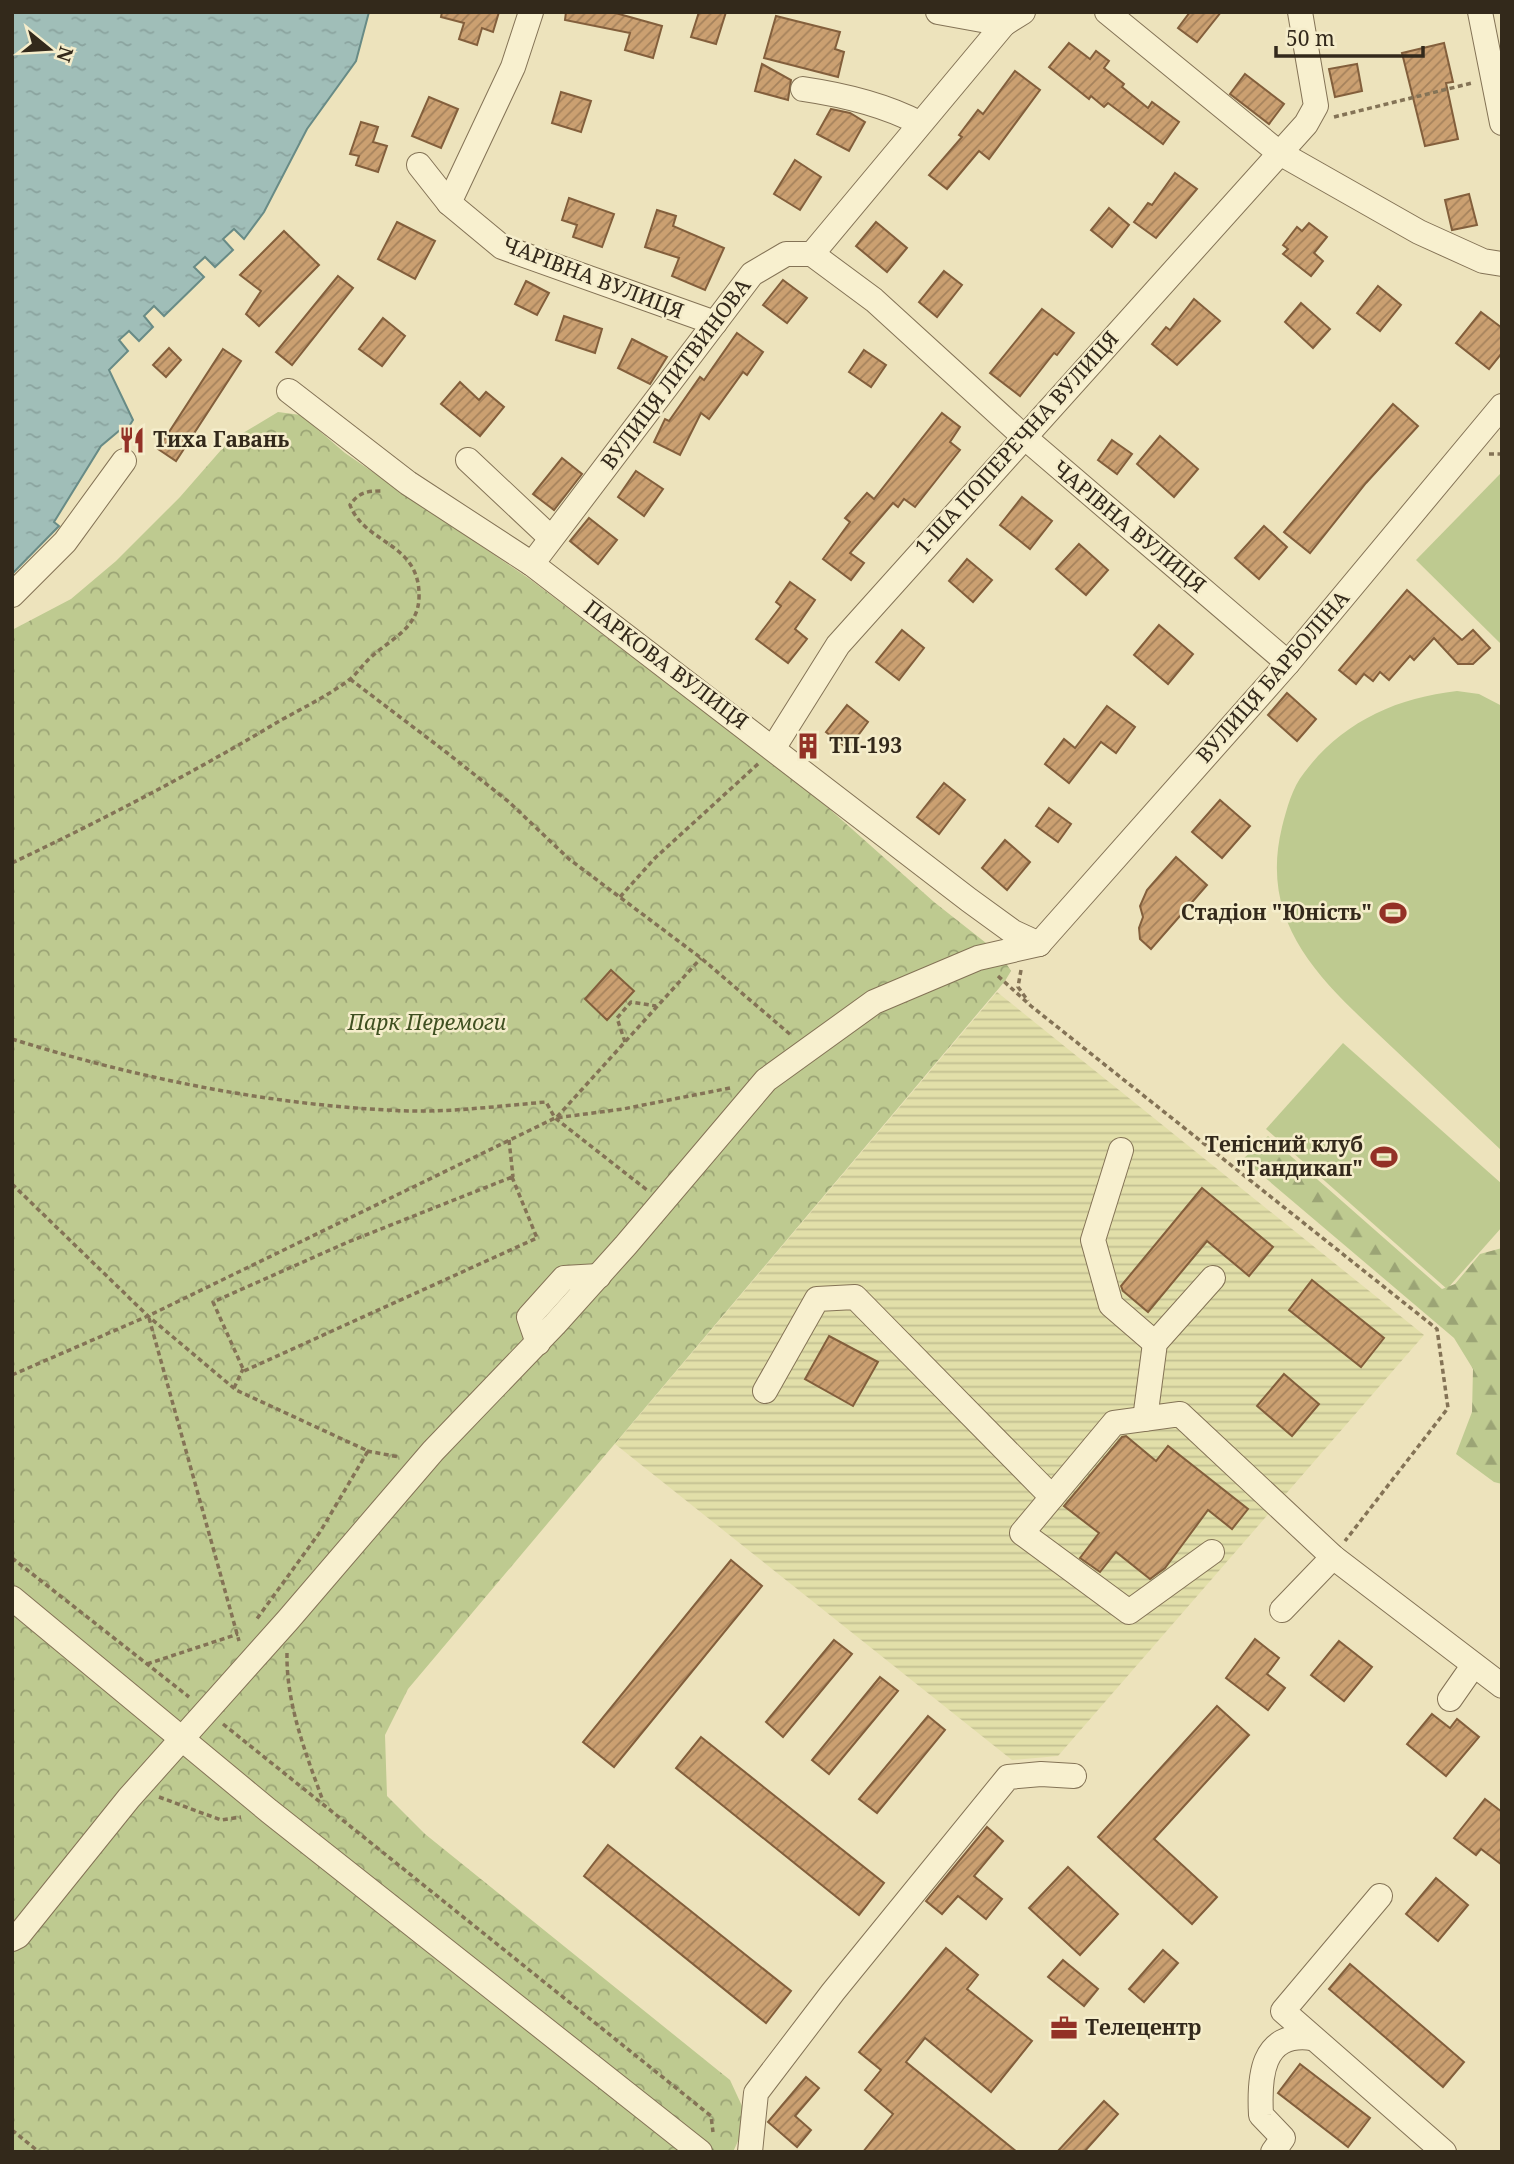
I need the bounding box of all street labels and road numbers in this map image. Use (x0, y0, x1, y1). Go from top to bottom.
street label: ЧАРІВНА ВУЛИЦЯ (499, 230, 688, 325)
street label: ВУЛИЦЯ ЛИТВИНОВА (594, 272, 756, 475)
street label: 1-ША ПОПЕРЕЧНА ВУЛИЦЯ (908, 325, 1124, 560)
street label: ЧАРІВНА ВУЛИЦЯ (1047, 454, 1212, 599)
street label: ВУЛИЦЯ БАРБОЛІНА (1190, 584, 1355, 768)
street label: ПАРКОВА ВУЛИЦЯ (579, 593, 754, 735)

